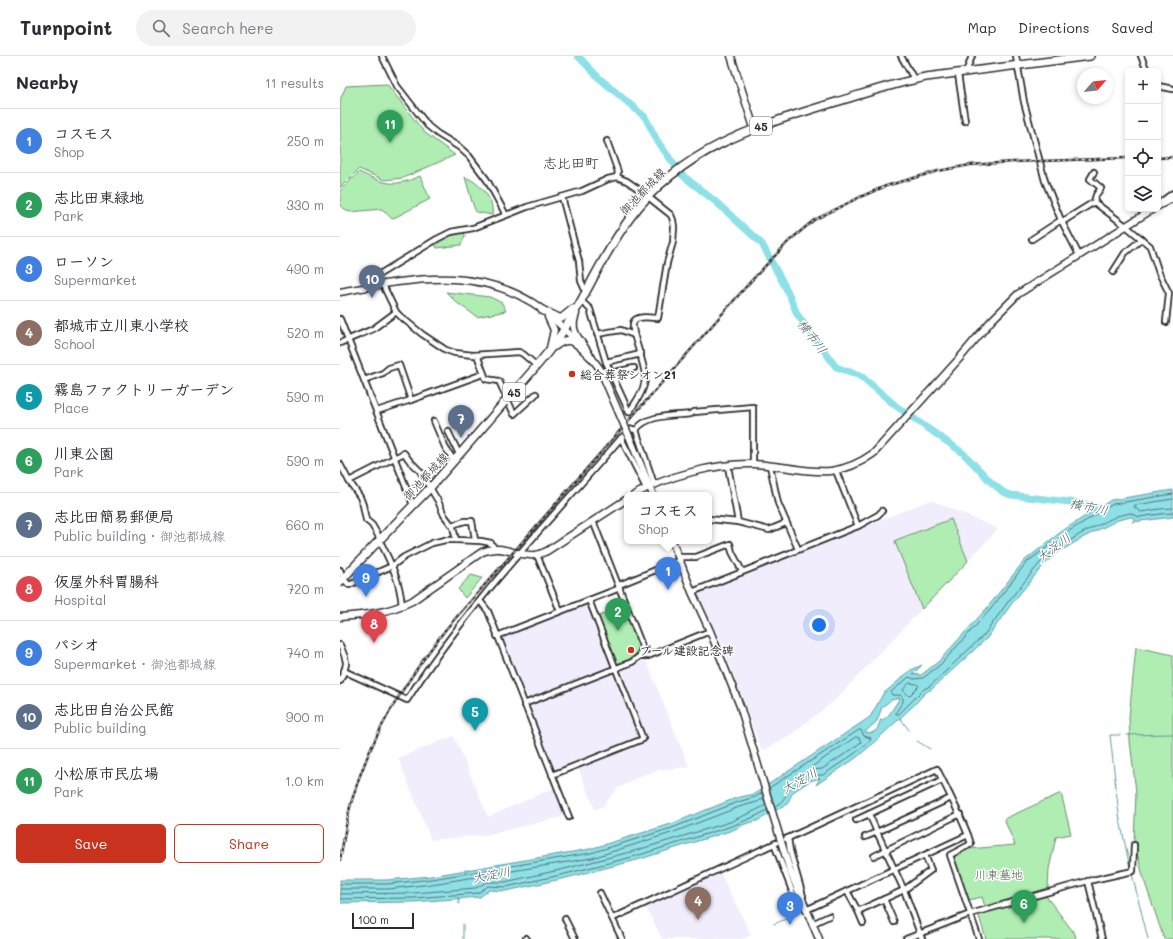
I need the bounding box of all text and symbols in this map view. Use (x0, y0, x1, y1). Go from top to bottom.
search box (136, 10, 416, 46)
text: Turnpoint (20, 15, 112, 40)
icon: search (150, 17, 172, 39)
text: Search here (182, 18, 273, 38)
text: Map (968, 18, 996, 37)
text: Directions (1018, 18, 1089, 37)
text: Saved (1111, 18, 1153, 37)
north arrow (1077, 68, 1113, 104)
map controls (1125, 68, 1161, 212)
button: + (1125, 68, 1161, 104)
text: Nearby (16, 71, 78, 93)
text: 11 results (265, 74, 324, 91)
button: − (1125, 104, 1161, 140)
pin: 11 (377, 110, 403, 143)
road number: 45 (750, 117, 772, 135)
text: コスモス (54, 123, 113, 143)
text: 1 (26, 132, 32, 149)
text: 250 m (287, 132, 324, 149)
button: locate (1125, 140, 1161, 176)
text: Shop (54, 143, 84, 160)
district label: 志比田町 (543, 153, 599, 172)
street label: 御池都城線 (615, 164, 669, 218)
button: layers (1125, 176, 1161, 212)
text: 志比田東緑地 (54, 187, 144, 207)
text: 2 (25, 196, 33, 213)
text: 330 m (286, 196, 324, 213)
text: Park (54, 207, 83, 224)
text: ローソン (54, 251, 114, 271)
text: 3 (25, 260, 33, 277)
text: 490 m (286, 260, 324, 277)
pin: 10 (359, 265, 385, 298)
text: Supermarket (54, 271, 137, 288)
text: 都城市立川東小学校 (54, 315, 189, 335)
water label: 横市川 (794, 315, 832, 357)
text: 4 (25, 324, 33, 341)
text: 520 m (287, 324, 324, 341)
text: School (54, 335, 95, 352)
place label: 総合葬祭シオン21 (580, 366, 676, 382)
marker: 総合葬祭シオン21 (567, 369, 577, 379)
text: 霧島ファクトリーガーデン (54, 379, 234, 399)
road number: 45 (503, 383, 525, 401)
text: 5 (25, 388, 33, 405)
text: 590 m (286, 388, 324, 405)
text: Place (54, 399, 89, 416)
pin: 7 (448, 405, 474, 438)
text: 川東公園 (54, 443, 114, 463)
street label: 御池都城線 (399, 449, 451, 503)
text: 6 (25, 452, 33, 469)
text: 590 m (286, 452, 324, 469)
text: Park (54, 463, 83, 480)
popup (624, 492, 712, 544)
water label: 横市川 (1068, 494, 1110, 518)
text: コスモス (638, 500, 698, 520)
text: 志比田簡易郵便局 (54, 506, 174, 526)
text: 7 (25, 516, 33, 533)
text: 660 m (286, 516, 324, 533)
text: Shop (638, 520, 669, 537)
text: Public building · 御池都城線 (54, 527, 225, 544)
water label: 大淀川 (1032, 528, 1074, 566)
pin: 1 (655, 557, 681, 590)
pin: 9 (353, 564, 379, 597)
text: 仮屋外科胃腸科 (54, 571, 159, 591)
text: 8 (25, 580, 33, 597)
text: 720 m (287, 580, 324, 597)
text: Hospital (54, 591, 106, 608)
pin: 2 (605, 598, 631, 631)
pin: 8 (361, 610, 387, 643)
your location (809, 615, 829, 635)
text: パシオ (54, 634, 99, 654)
place label: プール建設記念碑 (639, 642, 734, 658)
text: 9 (25, 644, 33, 661)
text: 740 m (287, 644, 324, 661)
marker: プール建設記念碑 (626, 645, 636, 655)
text: Supermarket · 御池都城線 (54, 655, 216, 672)
pin: 5 (462, 698, 488, 731)
text: 志比田自治公民館 (54, 699, 174, 719)
text: 10 (22, 708, 36, 725)
text: 900 m (286, 708, 324, 725)
text: Public building (54, 719, 146, 736)
text: 小松原市民広場 (54, 763, 159, 783)
water label: 大淀川 (778, 763, 820, 797)
text: 11 (23, 772, 35, 789)
text: 1.0 km (285, 772, 324, 789)
text: Park (54, 783, 83, 800)
button: Save (16, 824, 166, 863)
button: Share (174, 824, 324, 863)
water label: 大淀川 (470, 862, 512, 886)
park label: 川東墓地 (975, 866, 1023, 882)
pin: 4 (685, 887, 711, 920)
pin: 6 (1011, 890, 1037, 923)
pin: 3 (777, 892, 803, 925)
scale bar (352, 911, 414, 930)
text: 100 m (358, 912, 389, 927)

